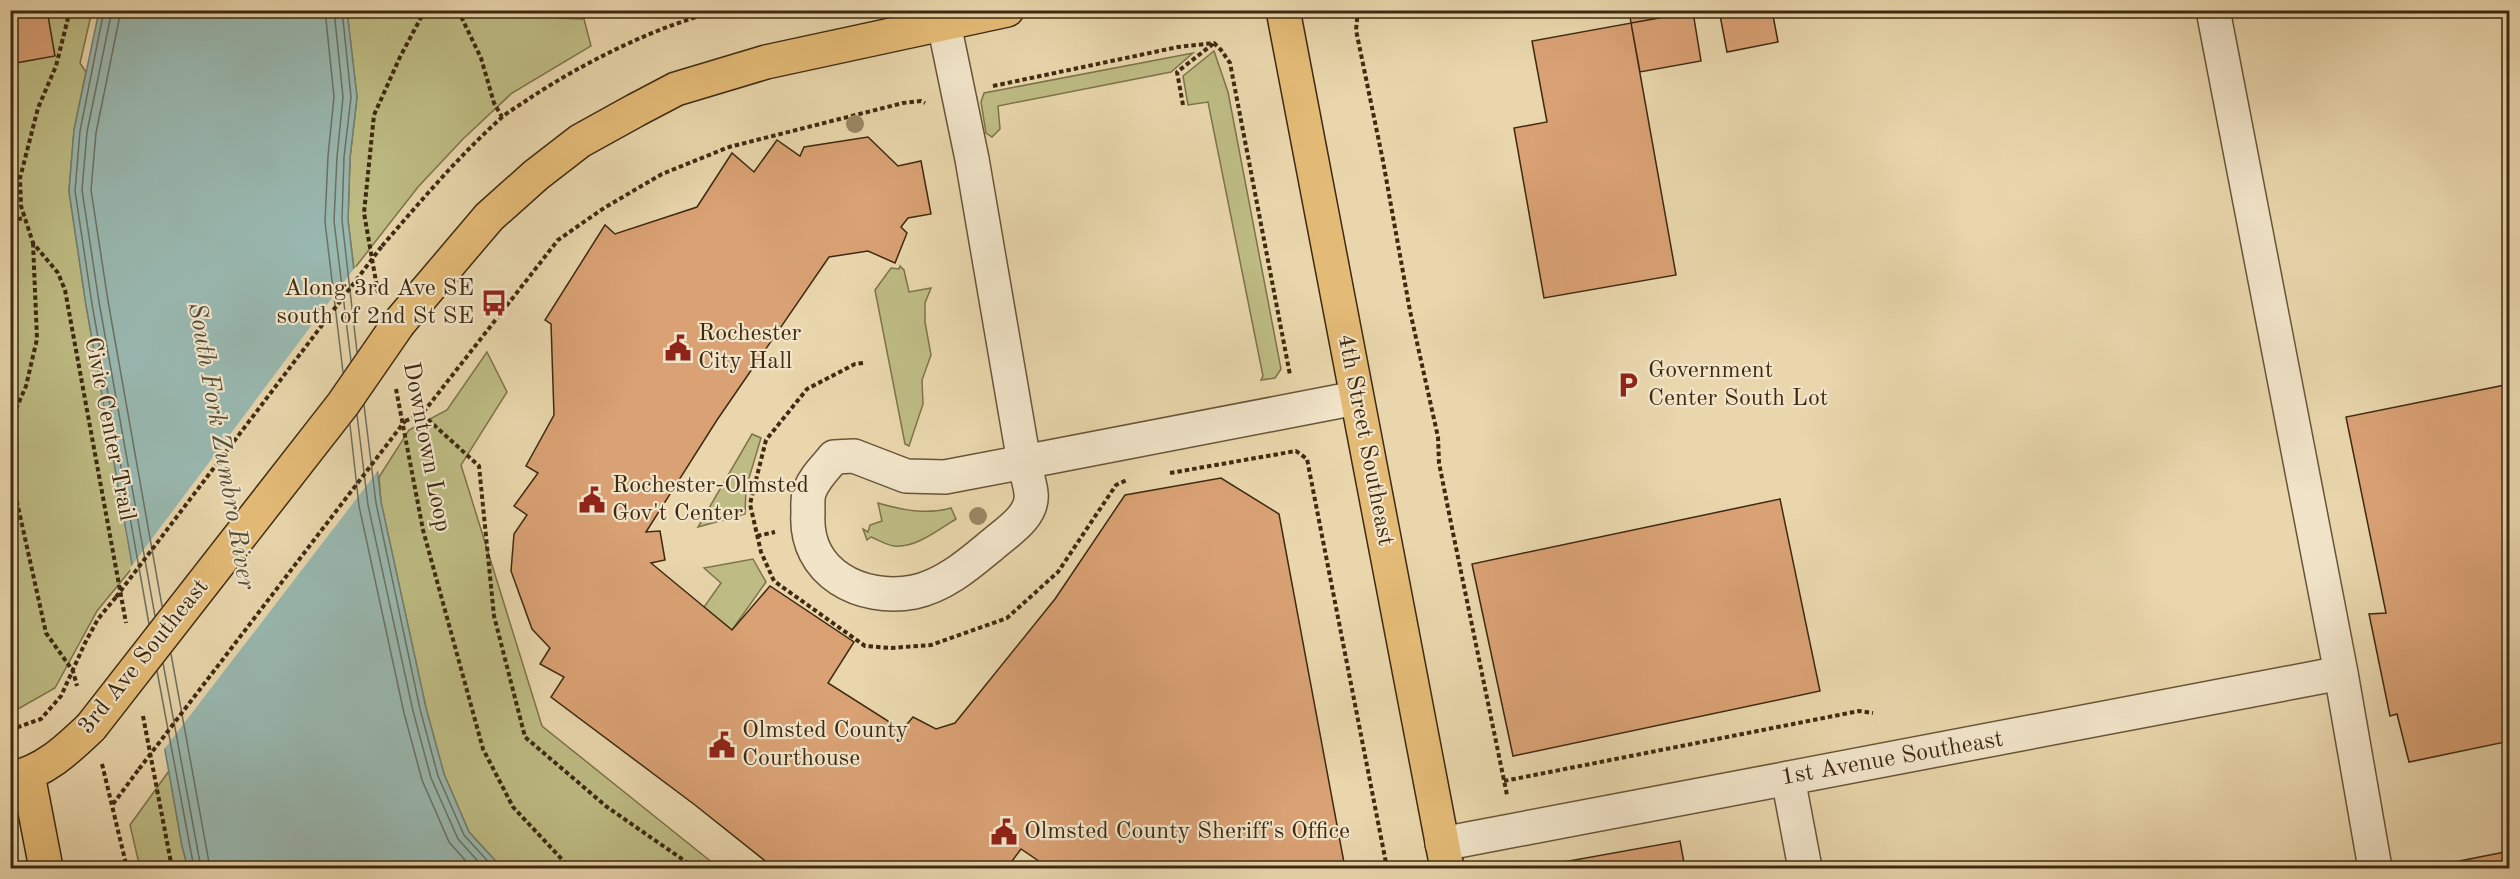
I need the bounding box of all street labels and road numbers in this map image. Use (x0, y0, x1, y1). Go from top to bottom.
street label: 4th Street Southeast (1333, 332, 1397, 548)
street label: Civic Center Trail (79, 335, 139, 523)
street label: Downtown Loop (398, 360, 454, 534)
street label: 3rd Ave Southeast (74, 575, 214, 739)
street label: 1st Avenue Southeast (1779, 728, 2005, 790)

